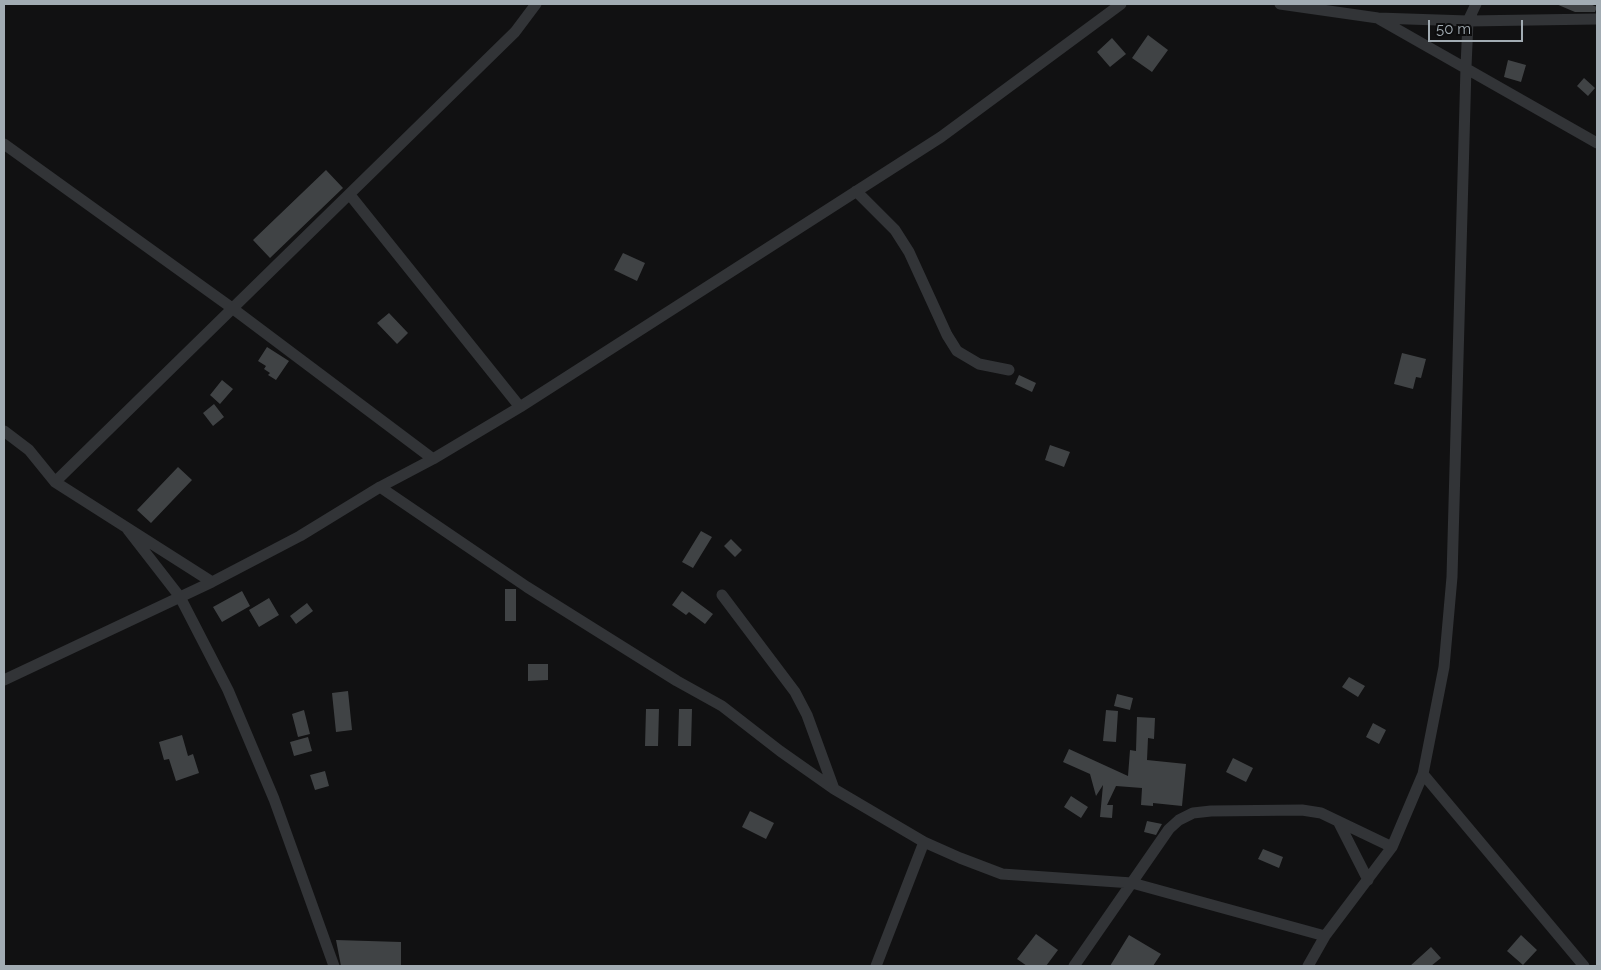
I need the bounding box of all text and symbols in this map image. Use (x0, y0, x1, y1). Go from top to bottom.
scale bar (1431, 10, 1526, 42)
text: 50 m (1436, 20, 1471, 38)

